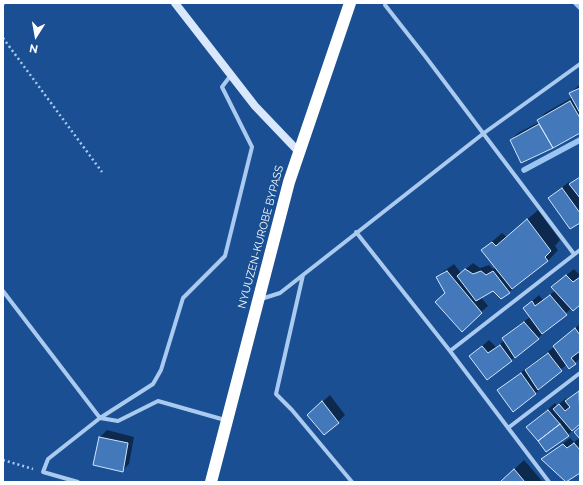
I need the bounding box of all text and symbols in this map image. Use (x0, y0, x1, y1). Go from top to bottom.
north arrow (16, 16, 56, 56)
text: N (28, 41, 39, 55)
street label: NYUUZEN-KUROBE BYPASS (235, 164, 287, 310)

